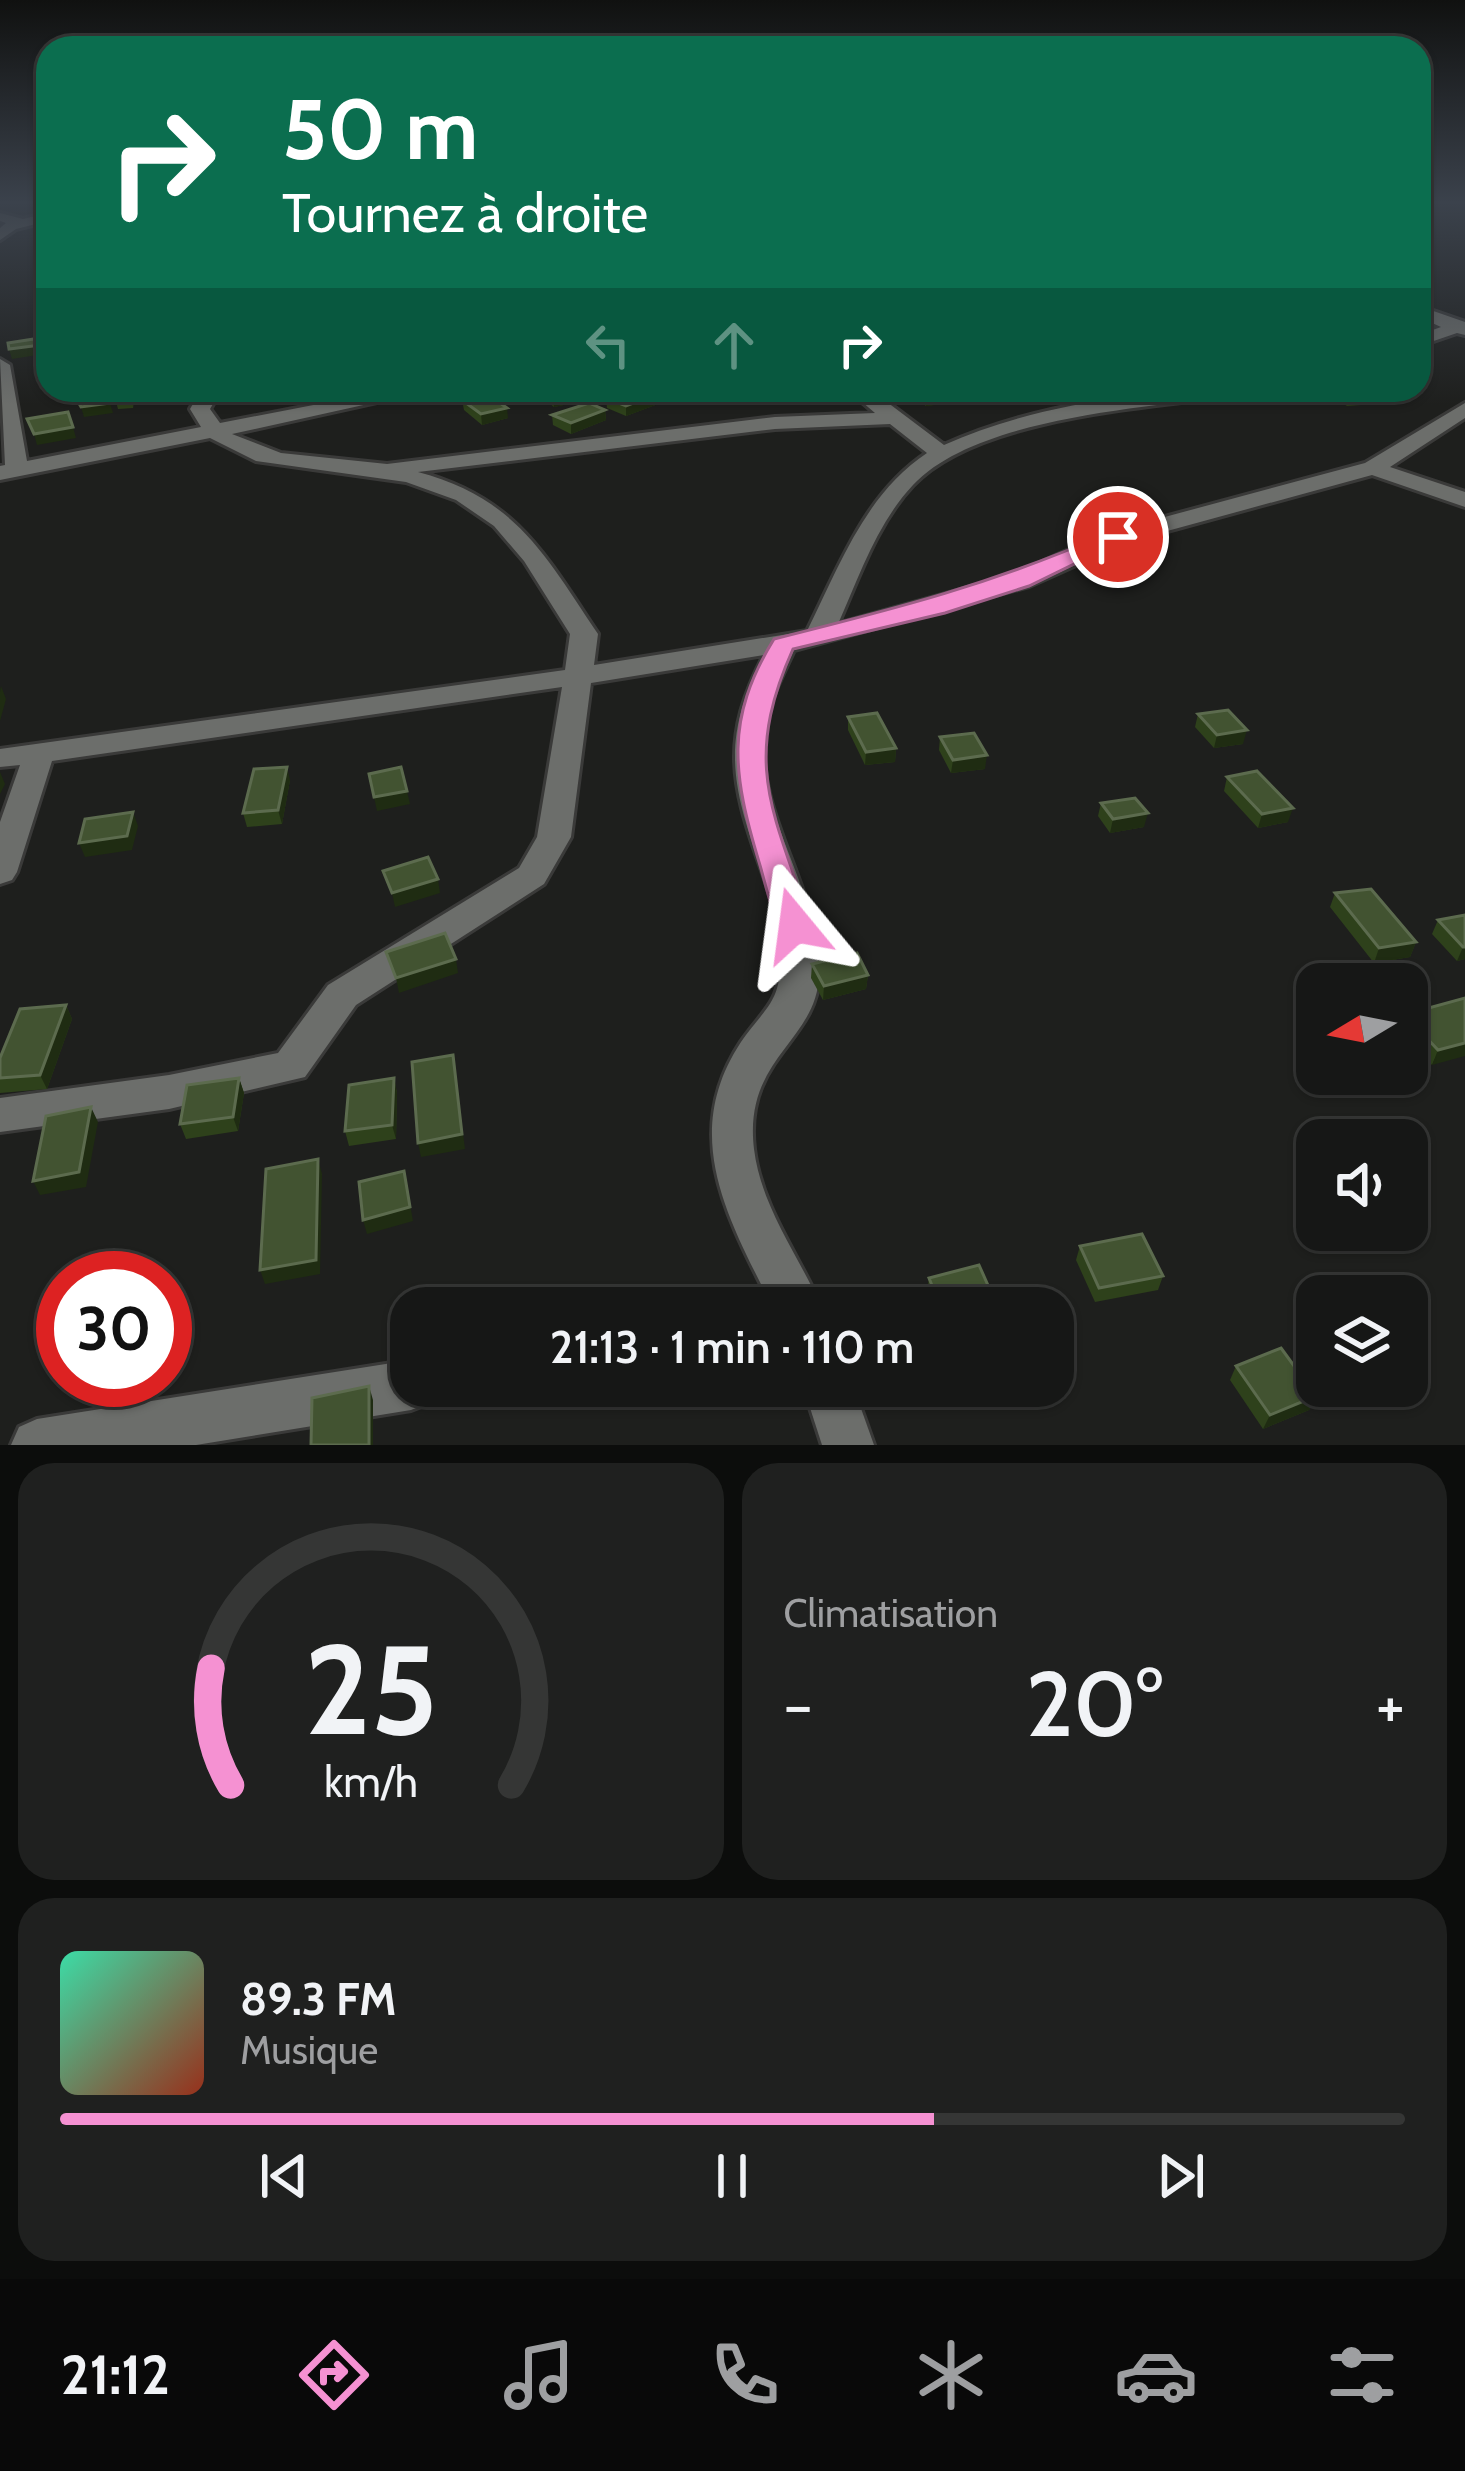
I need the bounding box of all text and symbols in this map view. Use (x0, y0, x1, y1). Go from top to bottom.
text: 50 m (282, 78, 478, 180)
icon: right (84, 84, 240, 240)
text: Tournez à droite (282, 180, 648, 246)
icon: left (575, 312, 641, 378)
icon: ahead (701, 312, 767, 378)
icon: right (827, 312, 893, 378)
pin (1067, 486, 1169, 588)
icon: arrive (1085, 504, 1151, 570)
position arrow (732, 862, 858, 988)
north arrow (1296, 963, 1428, 1095)
map controls (1296, 963, 1428, 1407)
button: sound (1296, 1119, 1428, 1251)
speed limit sign: 30 (36, 1251, 192, 1407)
button: layers (1296, 1275, 1428, 1407)
text: 21:13 · 1 min · 110 m (550, 1320, 914, 1374)
text: Climatisation (784, 1589, 998, 1637)
text: 25 (304, 1614, 437, 1765)
text: 20° (1026, 1649, 1163, 1759)
text: − (784, 1664, 813, 1745)
text: + (1376, 1664, 1405, 1745)
text: km/h (324, 1755, 418, 1807)
text: 89.3 FM (240, 1972, 396, 2026)
text: Musique (240, 2026, 378, 2074)
icon: previous (251, 2143, 317, 2209)
icon: pause (699, 2143, 765, 2209)
icon: next (1148, 2143, 1214, 2209)
icon: directions (292, 2333, 376, 2417)
icon: music (497, 2333, 581, 2417)
icon: phone (703, 2333, 787, 2417)
icon: climate (909, 2333, 993, 2417)
icon: car (1114, 2333, 1198, 2417)
icon: filters (1320, 2333, 1404, 2417)
text: 21:12 (61, 2342, 170, 2408)

